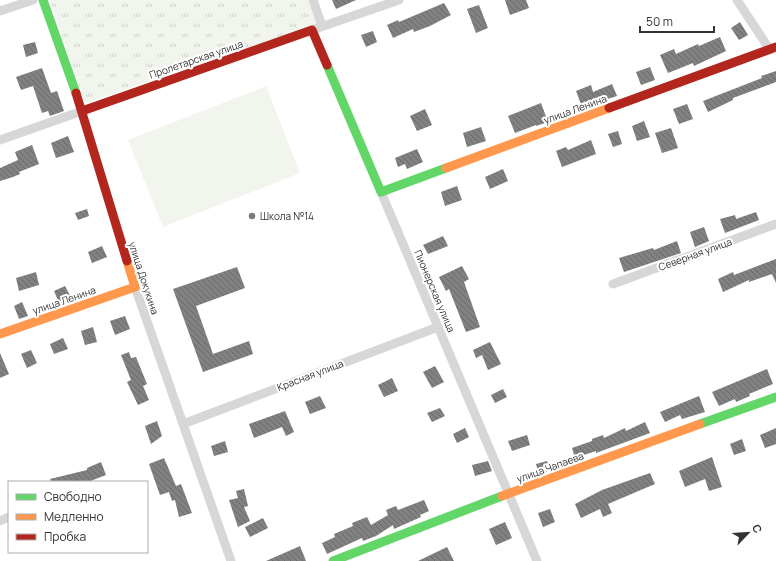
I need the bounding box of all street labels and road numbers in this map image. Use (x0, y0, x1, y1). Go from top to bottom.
street label: Пролетарская улица (147, 36, 245, 82)
street label: улица Ленина (542, 91, 608, 127)
street label: Северная улица (656, 234, 734, 274)
street label: улица Докукина (126, 240, 162, 316)
street label: Пионерская улица (411, 248, 459, 334)
street label: улица Ленина (30, 283, 98, 317)
street label: Красная улица (275, 356, 345, 394)
street label: улица Чапаева (515, 448, 585, 486)

